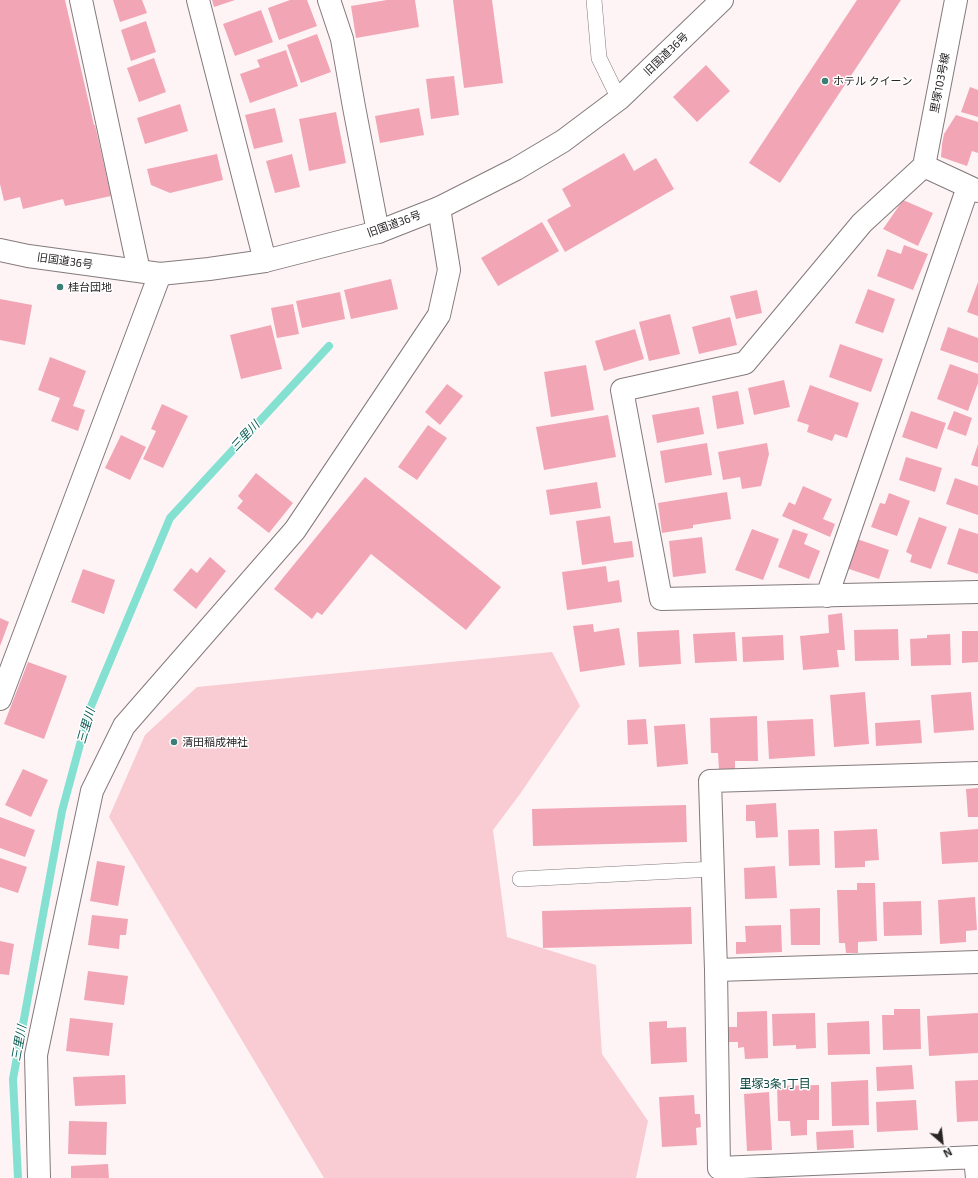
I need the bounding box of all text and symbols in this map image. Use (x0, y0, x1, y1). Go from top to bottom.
street label: 旧国道36号 (641, 30, 691, 78)
street label: 里塚103号線 (928, 52, 952, 114)
place label: ホテル クイーン (833, 74, 912, 88)
marker: ホテル クイーン (820, 76, 830, 86)
street label: 旧国道36号 (365, 208, 423, 240)
street label: 旧国道36号 (36, 251, 94, 271)
place label: 桂台団地 (68, 280, 112, 294)
marker: 桂台団地 (55, 282, 65, 292)
water label: 三里川 (227, 418, 263, 454)
water label: 三里川 (74, 707, 98, 745)
place label: 清田稲成神社 (182, 735, 248, 749)
marker: 清田稲成神社 (169, 737, 179, 747)
water label: 三里川 (9, 1024, 29, 1062)
district label: 里塚3条1丁目 (739, 1077, 811, 1091)
north arrow (922, 1122, 962, 1162)
text: N (941, 1145, 954, 1161)

